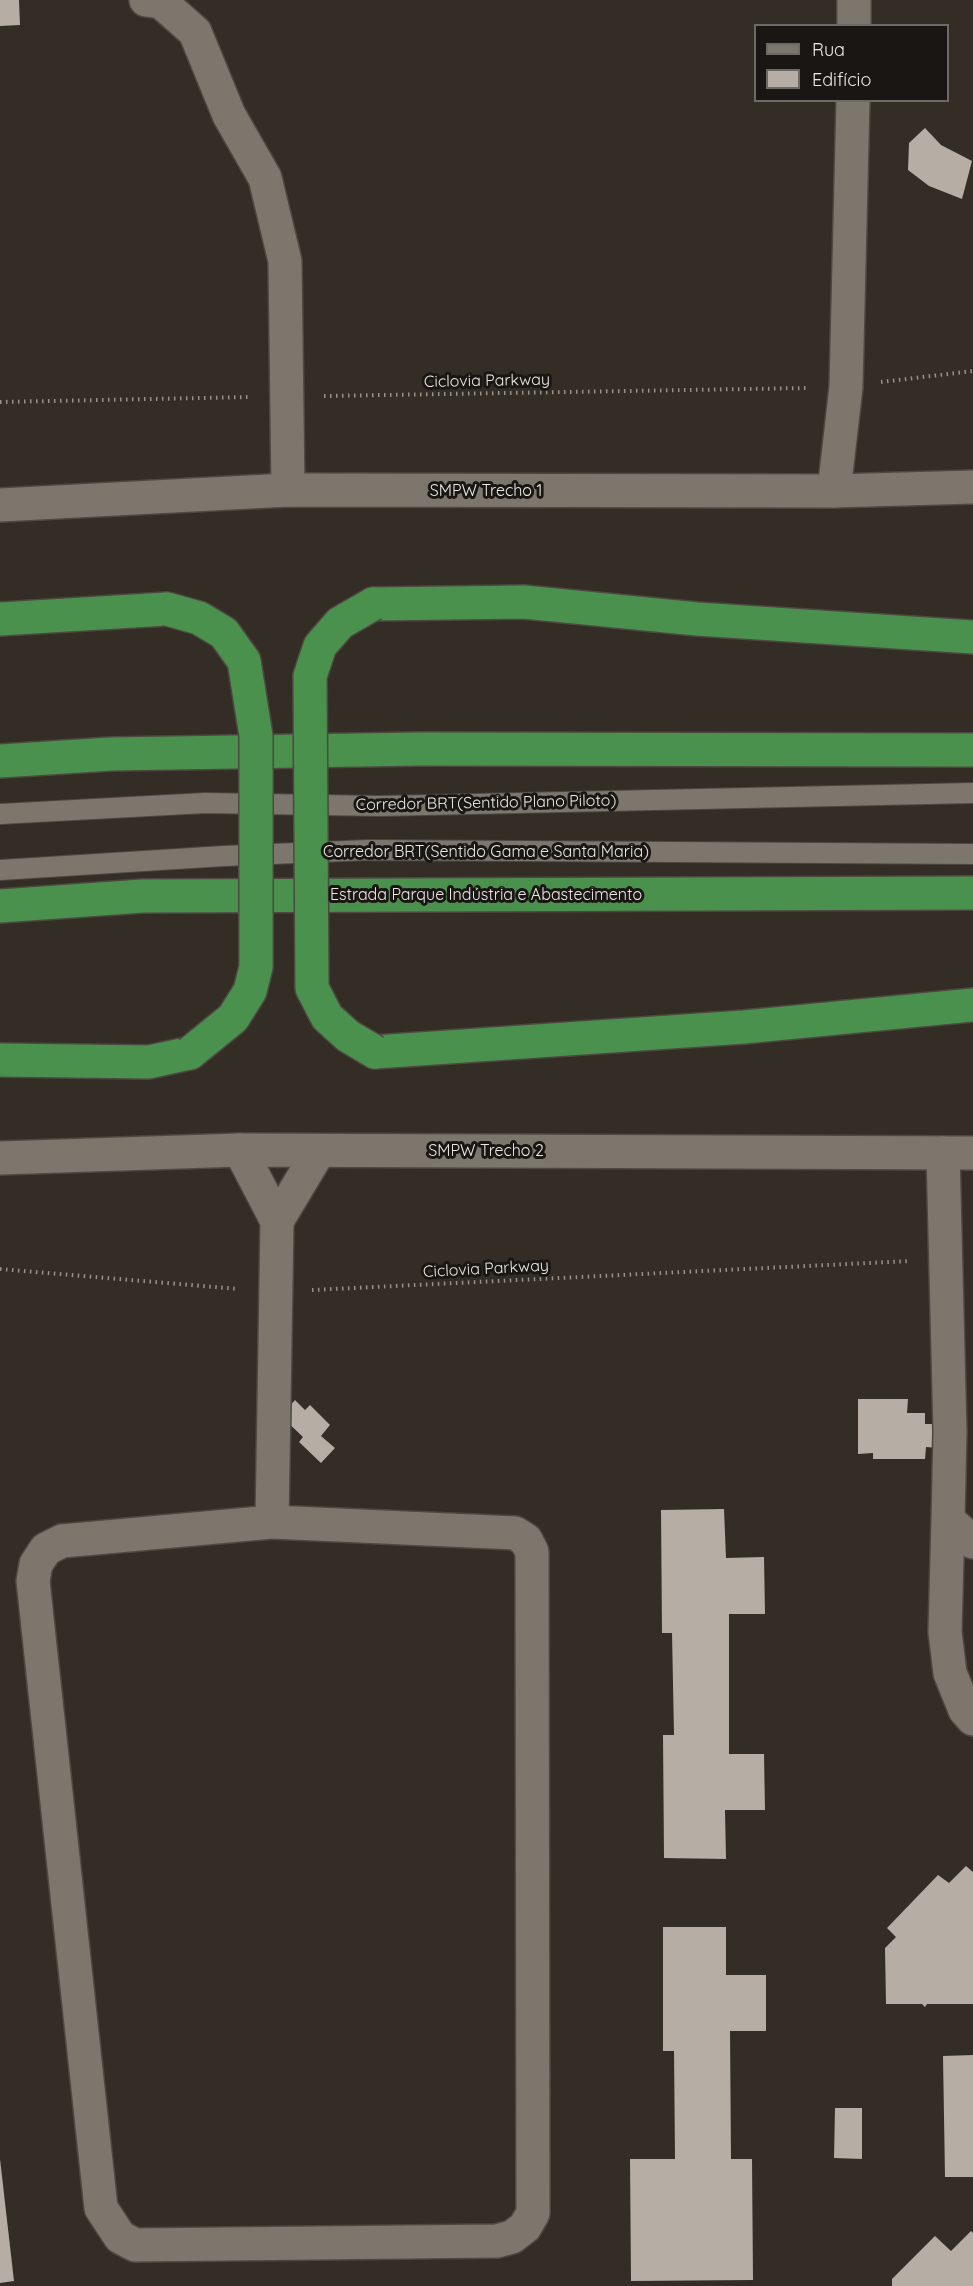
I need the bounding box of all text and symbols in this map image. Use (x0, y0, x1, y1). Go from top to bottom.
legend (754, 24, 949, 102)
text: Rua (812, 38, 845, 61)
text: Edifício (812, 68, 871, 91)
street label: Ciclovia Parkway (424, 370, 550, 392)
street label: SMPW Trecho 1 (430, 481, 542, 501)
street label: Corredor BRT(Sentido Plano Piloto) (355, 791, 617, 815)
street label: Corredor BRT(Sentido Gama e Santa Maria) (323, 842, 649, 862)
street label: Estrada Parque Indústria e Abastecimento (330, 885, 642, 905)
street label: SMPW Trecho 2 (428, 1141, 544, 1161)
street label: Ciclovia Parkway (423, 1256, 549, 1282)

